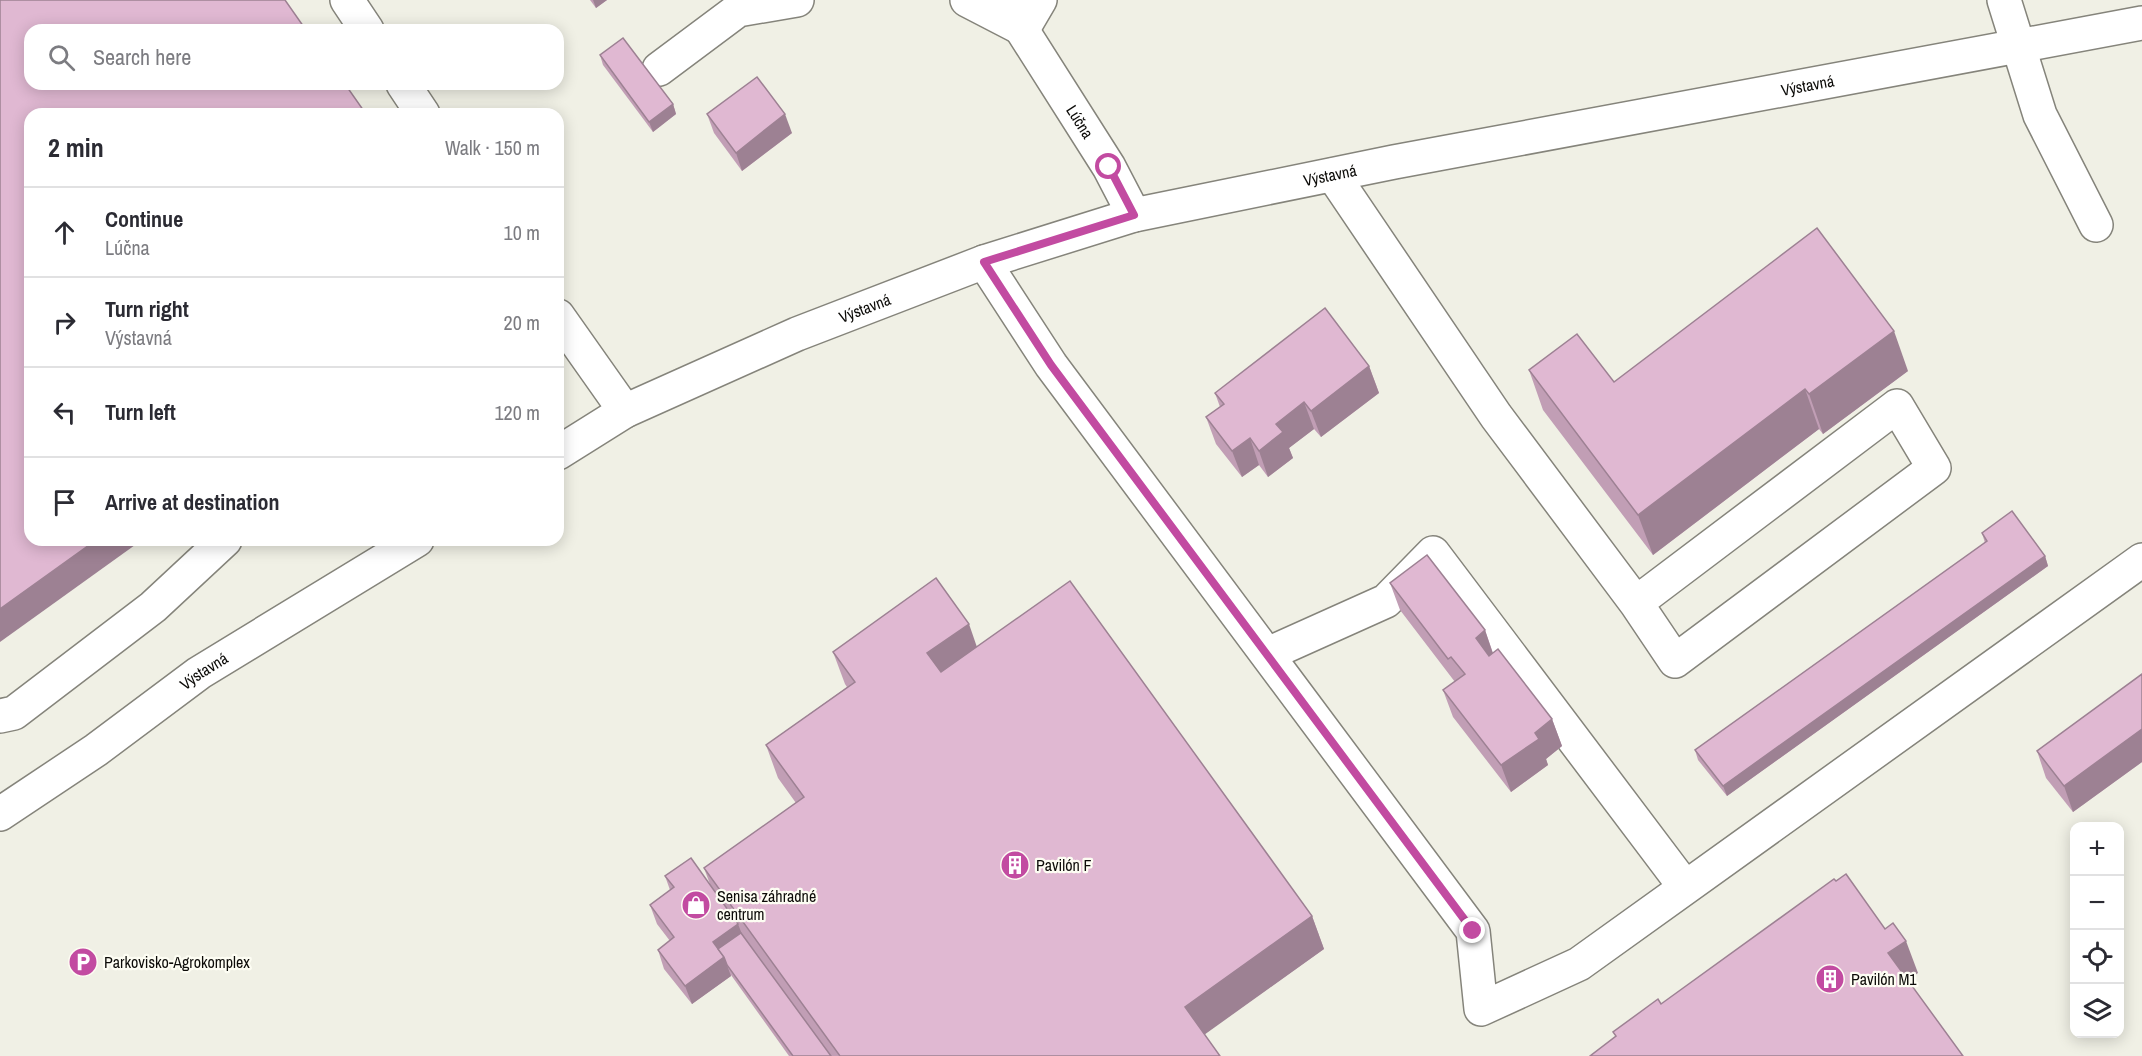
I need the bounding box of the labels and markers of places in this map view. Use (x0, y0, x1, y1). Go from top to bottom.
building icon: Pavilón F (999, 849, 1031, 881)
place label: Pavilón F (1036, 854, 1091, 876)
place label: Senisa záhradné centrum (717, 885, 816, 925)
shop icon: Senisa záhradné centrum (680, 889, 712, 921)
parking icon: Parkovisko-Agrokomplex (67, 946, 99, 978)
place label: Parkovisko-Agrokomplex (104, 951, 250, 973)
building icon: Pavilón M1 (1814, 963, 1846, 995)
place label: Pavilón M1 (1851, 968, 1917, 990)

